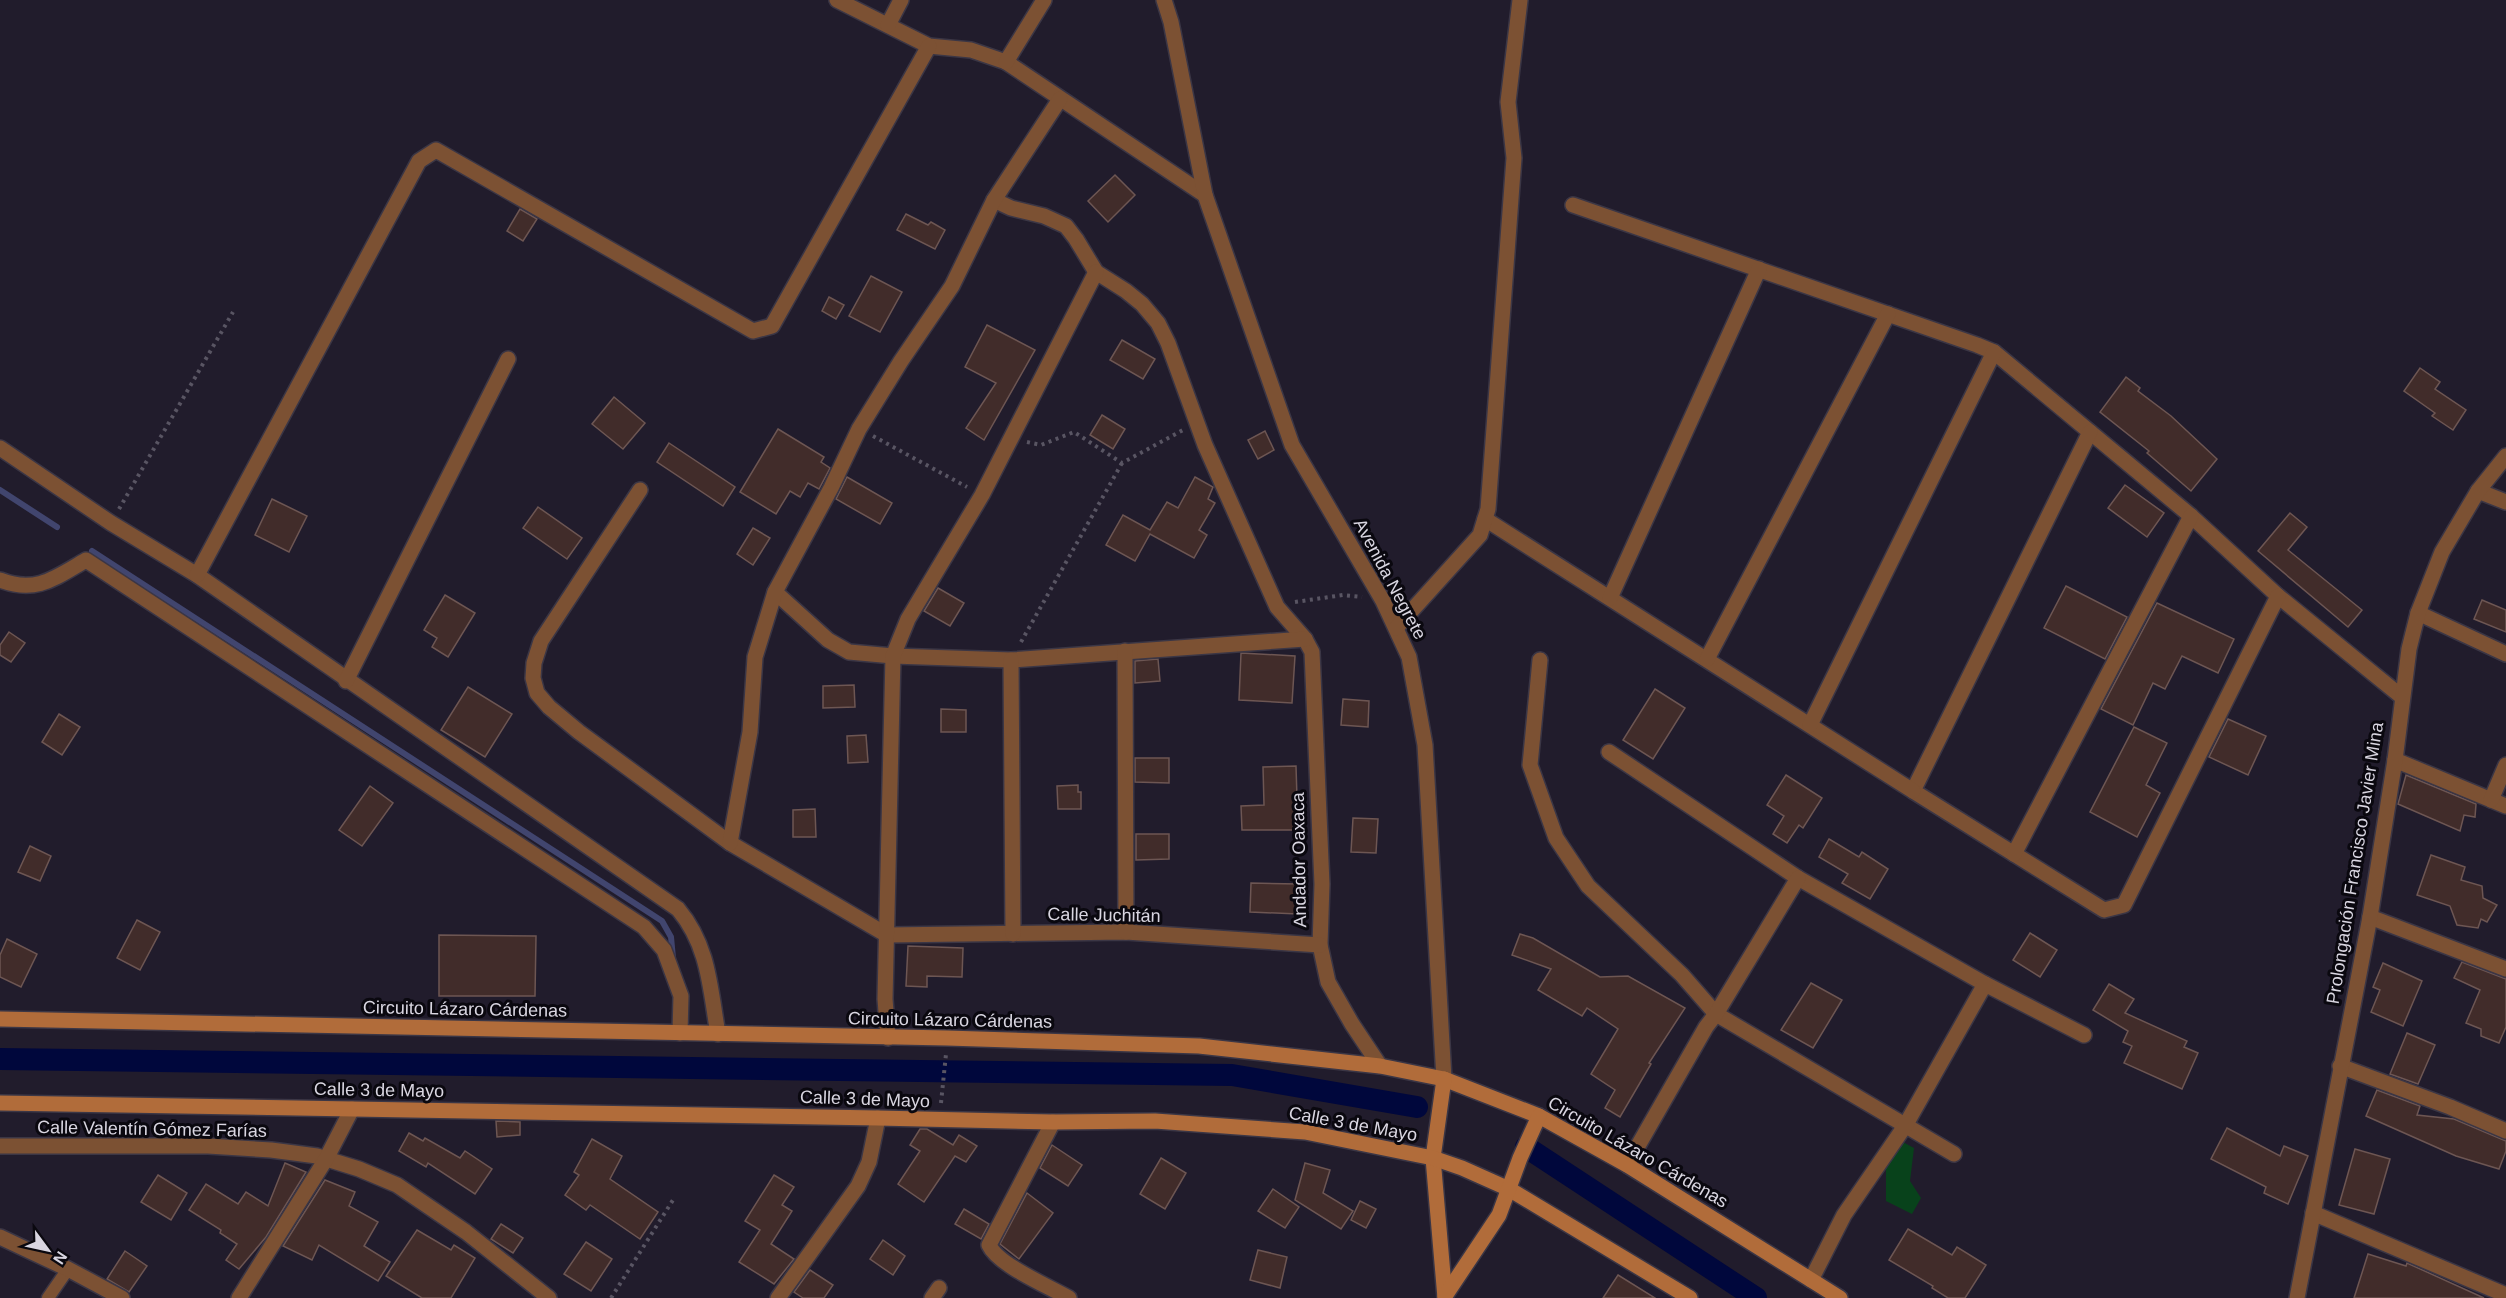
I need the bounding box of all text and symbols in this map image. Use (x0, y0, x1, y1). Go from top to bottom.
street label: Avenida Negrete (1350, 515, 1430, 643)
street label: Prolongación Francisco Javier Mina (2323, 720, 2387, 1005)
street label: Andador Oaxaca (1288, 791, 1310, 928)
street label: Calle Juchitán (1047, 904, 1161, 926)
street label: Circuito Lázaro Cárdenas (363, 997, 567, 1021)
street label: Circuito Lázaro Cárdenas (848, 1008, 1052, 1032)
street label: Calle 3 de Mayo (314, 1079, 444, 1101)
street label: Calle 3 de Mayo (800, 1087, 930, 1111)
street label: Circuito Lázaro Cárdenas (1545, 1092, 1731, 1212)
street label: Calle 3 de Mayo (1287, 1103, 1419, 1145)
street label: Calle Valentín Gómez Farías (37, 1117, 267, 1141)
north arrow (18, 1220, 78, 1280)
text: N (50, 1248, 70, 1267)

